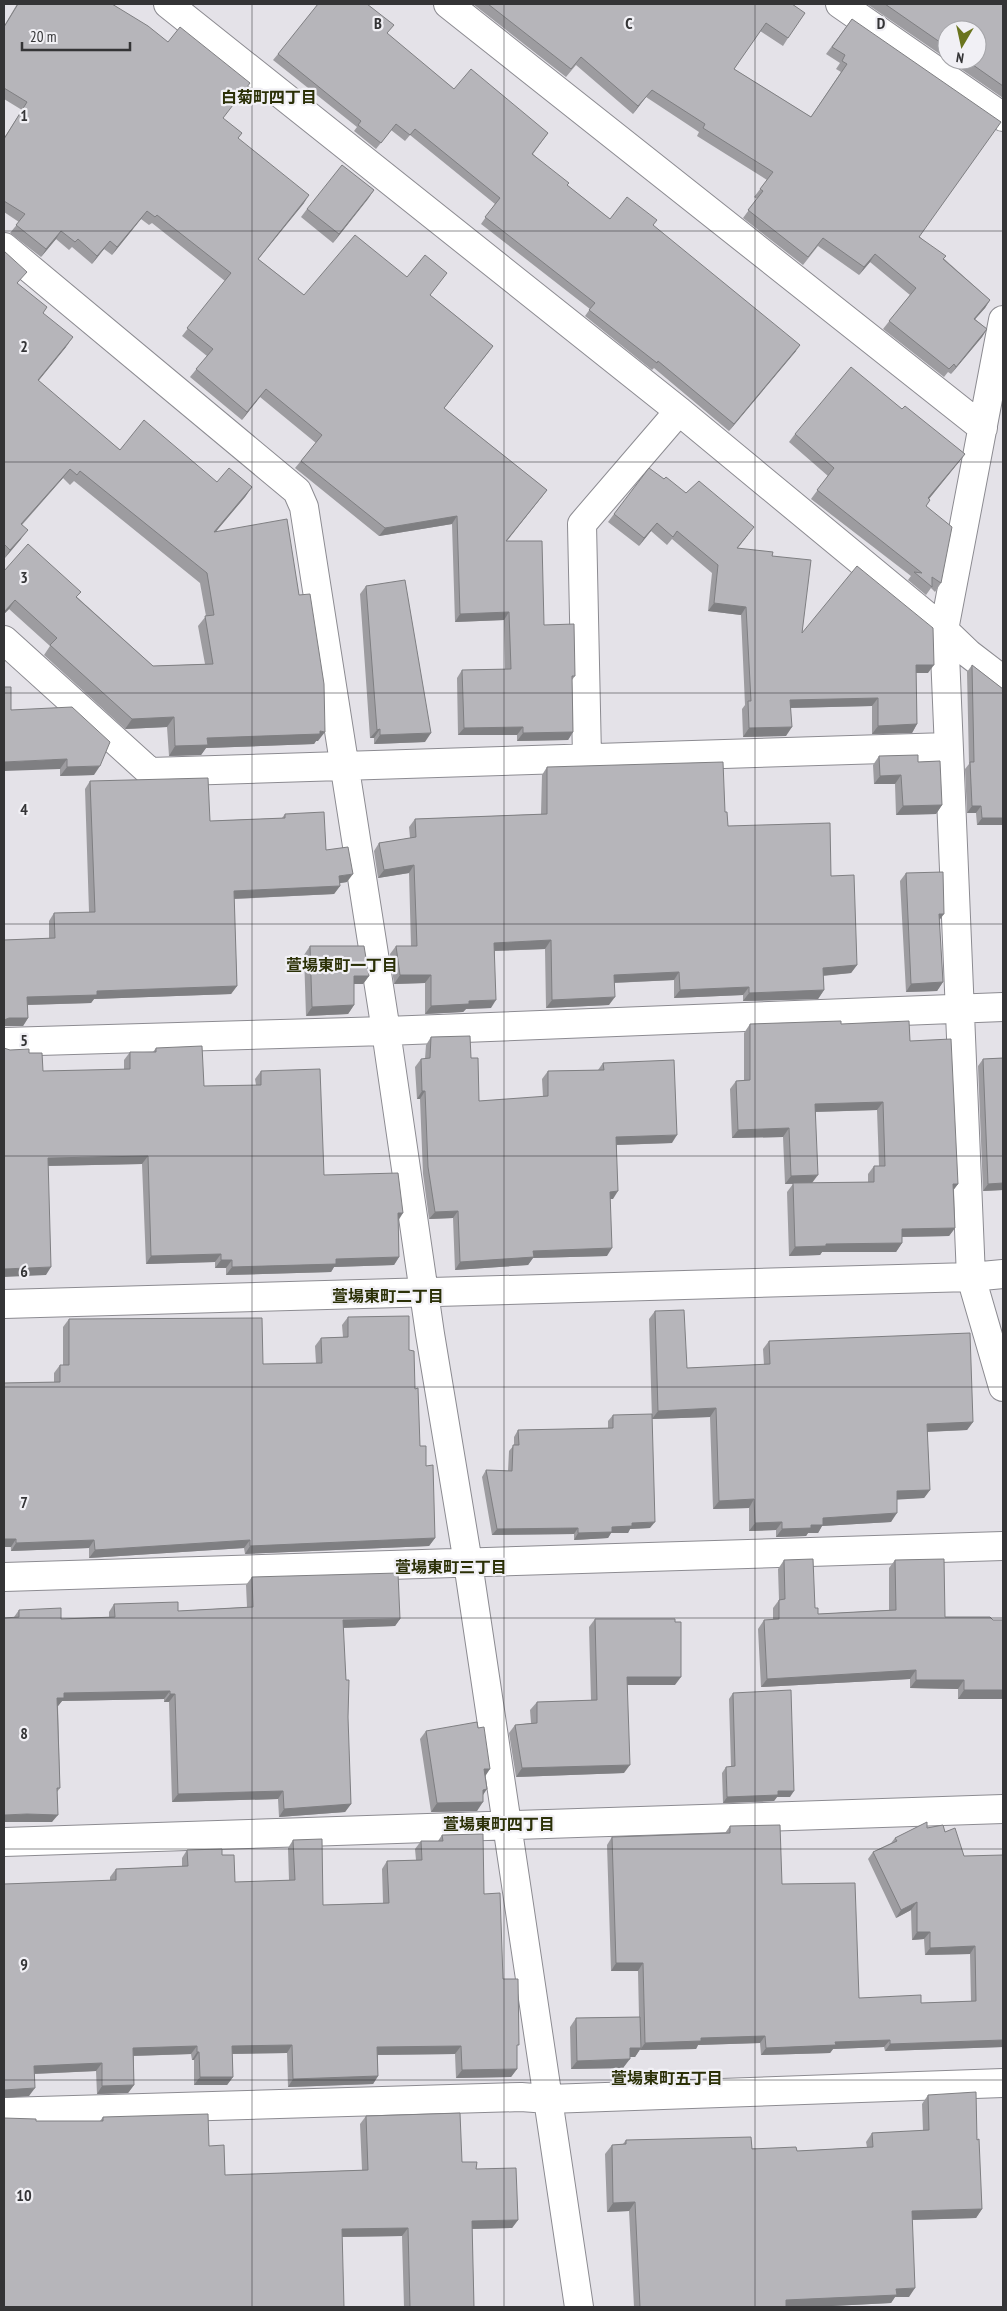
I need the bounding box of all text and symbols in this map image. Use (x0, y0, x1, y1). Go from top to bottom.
text: B (374, 13, 382, 33)
text: C (625, 13, 633, 33)
text: D (877, 13, 886, 33)
scale bar (22, 20, 130, 52)
north arrow (937, 20, 987, 70)
text: 20 m (30, 27, 56, 46)
text: N (955, 48, 965, 67)
district label: 白菊町四丁目 (221, 87, 317, 107)
text: 1 (20, 105, 28, 125)
text: 2 (20, 336, 28, 356)
text: 3 (20, 567, 28, 587)
text: 4 (20, 799, 28, 819)
district label: 萱場東町一丁目 (286, 955, 398, 975)
text: 5 (20, 1030, 28, 1050)
text: 6 (20, 1261, 28, 1281)
district label: 萱場東町二丁目 (332, 1286, 444, 1306)
text: 7 (20, 1492, 28, 1512)
district label: 萱場東町三丁目 (395, 1557, 507, 1577)
text: 8 (20, 1723, 28, 1743)
district label: 萱場東町四丁目 (443, 1814, 555, 1834)
text: 9 (20, 1954, 28, 1974)
district label: 萱場東町五丁目 (611, 2068, 723, 2088)
text: 10 (16, 2185, 32, 2205)

